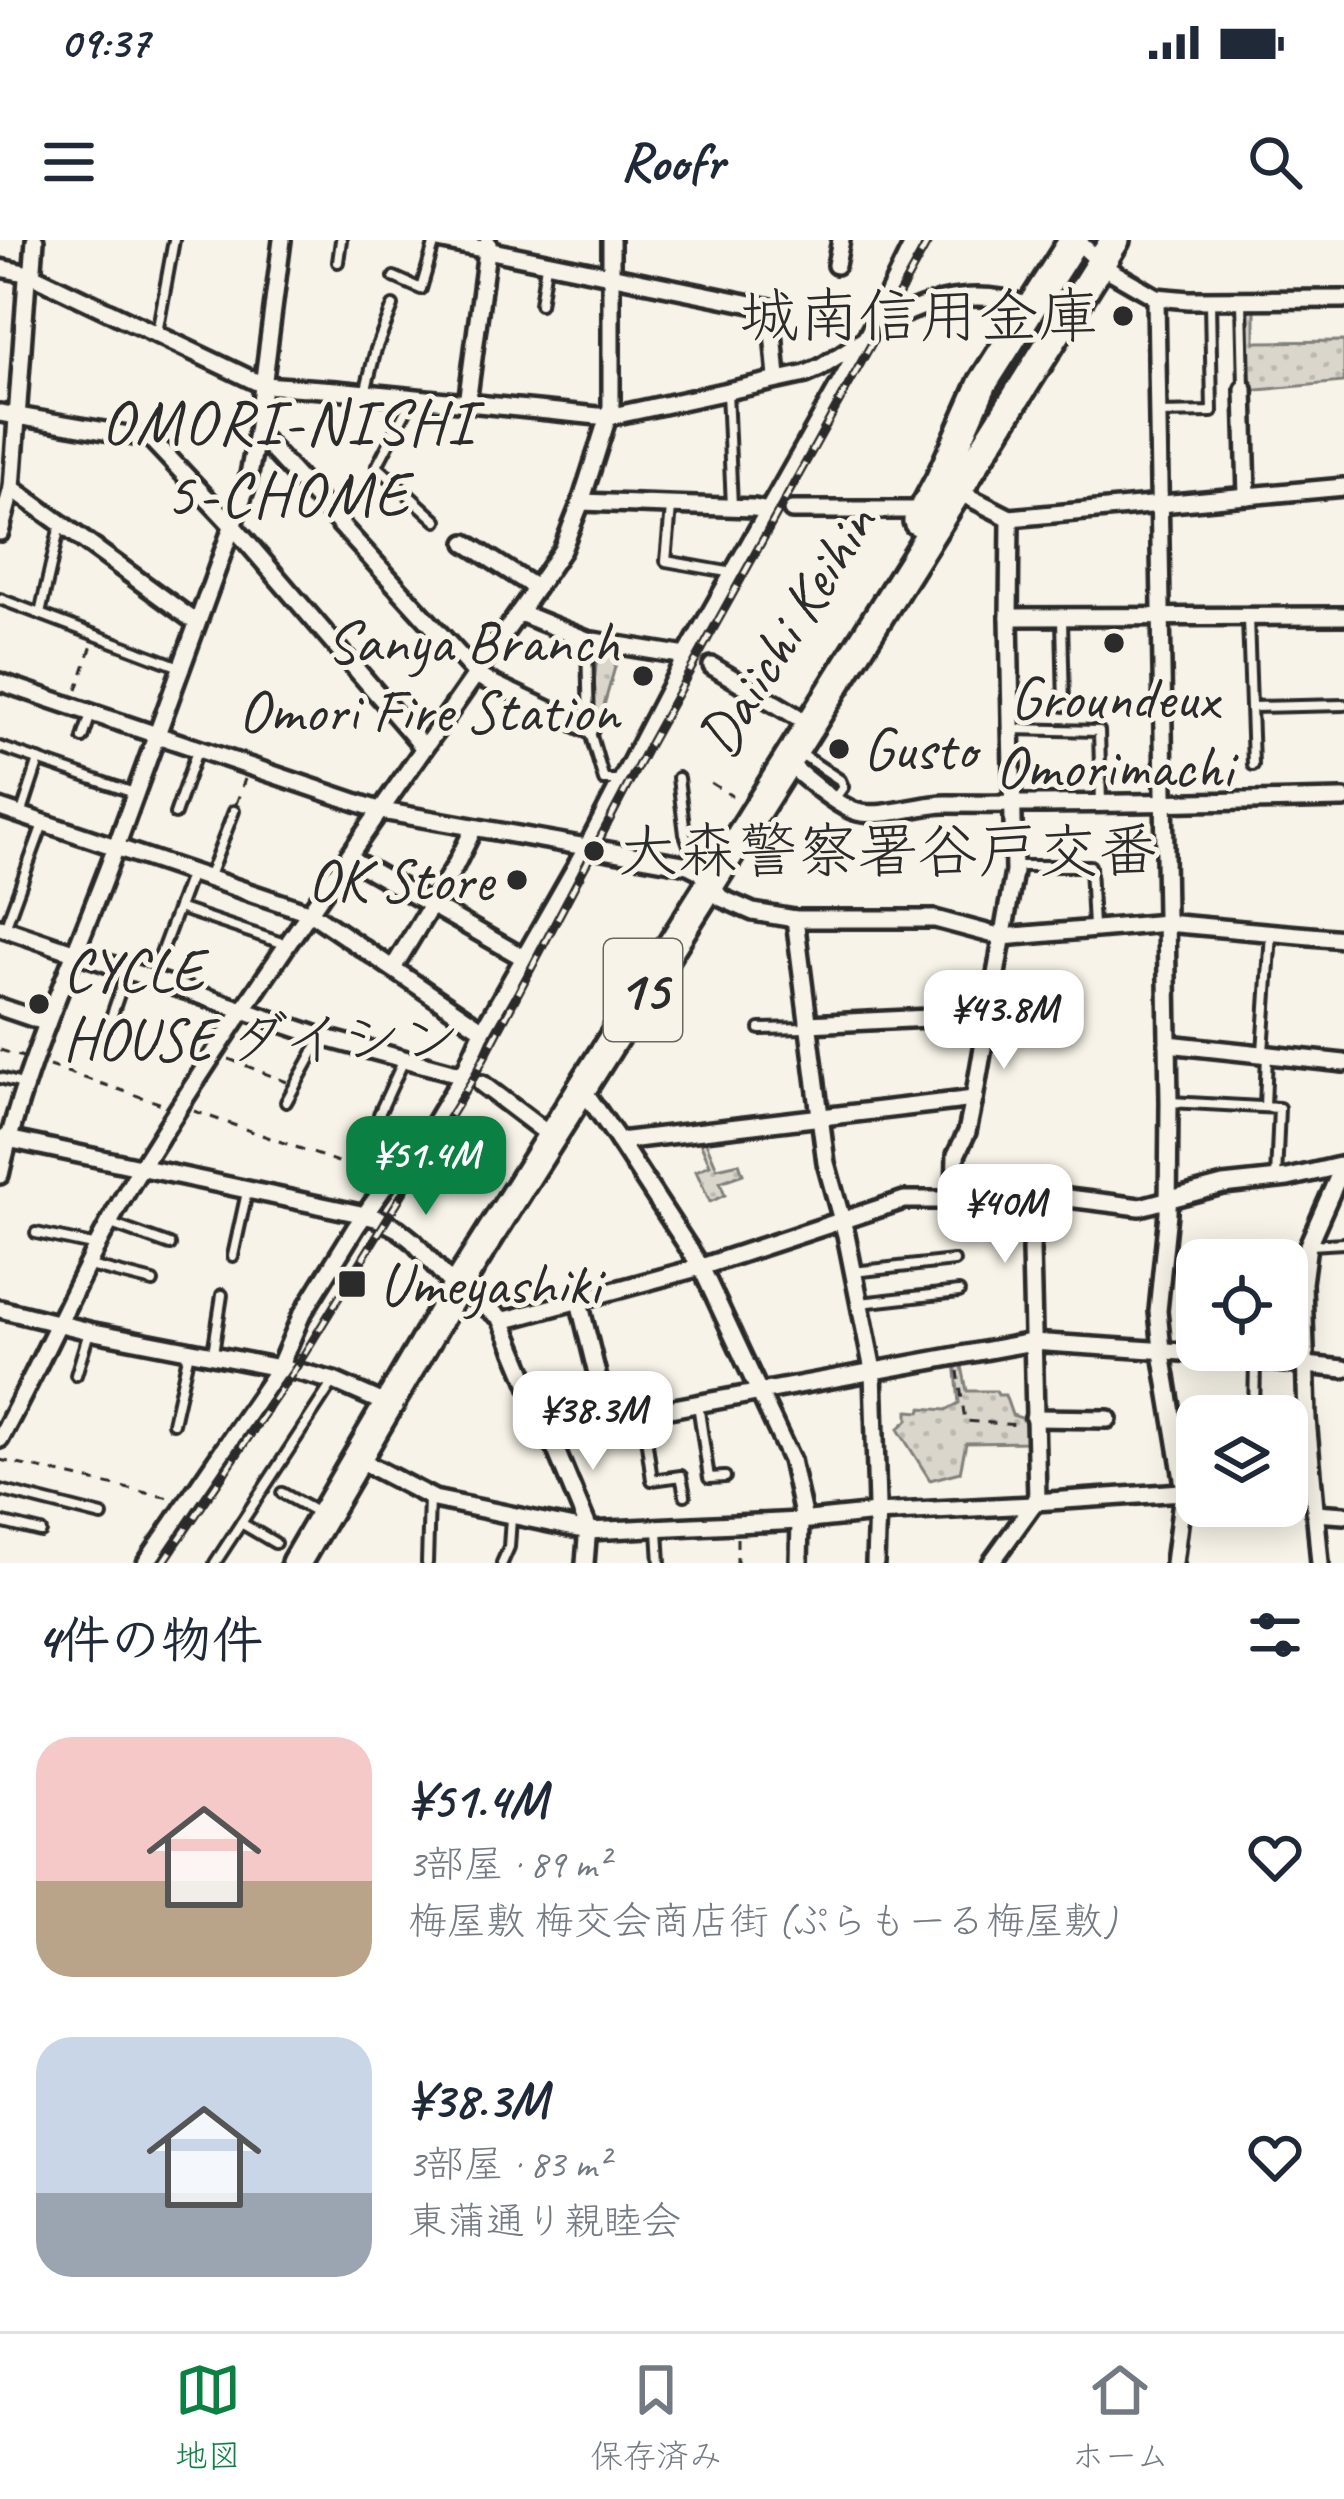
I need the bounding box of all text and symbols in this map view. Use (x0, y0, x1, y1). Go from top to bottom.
text: 09:37 (60, 14, 149, 71)
text: Roofr (620, 128, 724, 196)
icon: menu (36, 129, 102, 195)
icon: search (1242, 129, 1308, 195)
place label: 城南信用金庫 (739, 278, 1099, 354)
marker: 城南信用金庫 (1110, 303, 1136, 329)
district label: OMORI-NISHI 5-CHOME (101, 383, 486, 534)
street label: Daiichi Keihin (679, 489, 894, 770)
place label: Sanya Branch Omori Fire Station (238, 604, 622, 749)
marker: Groundeux Omorimachi (1101, 630, 1127, 656)
place label: Groundeux Omorimachi (995, 660, 1240, 805)
marker: Sanya Branch Omori Fire Station (630, 663, 656, 689)
place label: Gusto (863, 711, 982, 787)
marker: Gusto (826, 736, 852, 762)
place label: 大森警察署谷戸交番 (618, 813, 1158, 889)
marker: 大森警察署谷戸交番 (581, 838, 607, 864)
place label: OK Store (308, 842, 496, 918)
marker: OK Store (504, 867, 530, 893)
place label: CYCLE HOUSE ダイシン (63, 932, 461, 1077)
road number: 15 (604, 939, 682, 1041)
pin: ¥43.8M (906, 970, 1102, 1072)
text: ¥43.8M (951, 984, 1057, 1033)
marker: CYCLE HOUSE ダイシン (26, 991, 52, 1017)
pin: ¥51.4M (328, 1116, 524, 1218)
text: ¥51.4M (373, 1130, 479, 1179)
pin: ¥40M (934, 1164, 1076, 1266)
text: ¥40M (964, 1178, 1046, 1227)
map controls (1176, 1239, 1308, 1527)
button: locate (1176, 1239, 1308, 1371)
place label: Umeyashiki (379, 1246, 607, 1322)
marker: Umeyashiki (336, 1268, 368, 1300)
pin: ¥38.3M (495, 1371, 691, 1473)
text: ¥38.3M (540, 1385, 646, 1434)
button: layers (1176, 1395, 1308, 1527)
icon: filters (1242, 1602, 1308, 1668)
text: 4件の物件 (36, 1608, 263, 1672)
text: ¥51.4M (408, 1768, 546, 1832)
icon: home (132, 1785, 276, 1929)
icon: heart (1242, 1824, 1308, 1890)
text: 3部屋 · 89 m² (408, 1840, 609, 1889)
text: 梅屋敷 梅交会商店街 (ぷらもーる梅屋敷) (408, 1897, 1116, 1946)
text: ¥38.3M (408, 2068, 547, 2132)
icon: home (132, 2085, 276, 2229)
icon: heart (1242, 2124, 1308, 2190)
text: 3部屋 · 83 m² (408, 2140, 609, 2189)
text: 東蒲通り親睦会 (408, 2197, 681, 2246)
tab: 地図 (175, 2357, 241, 2477)
tab: 保存済み (590, 2357, 722, 2477)
tab: ホーム (1072, 2357, 1169, 2477)

